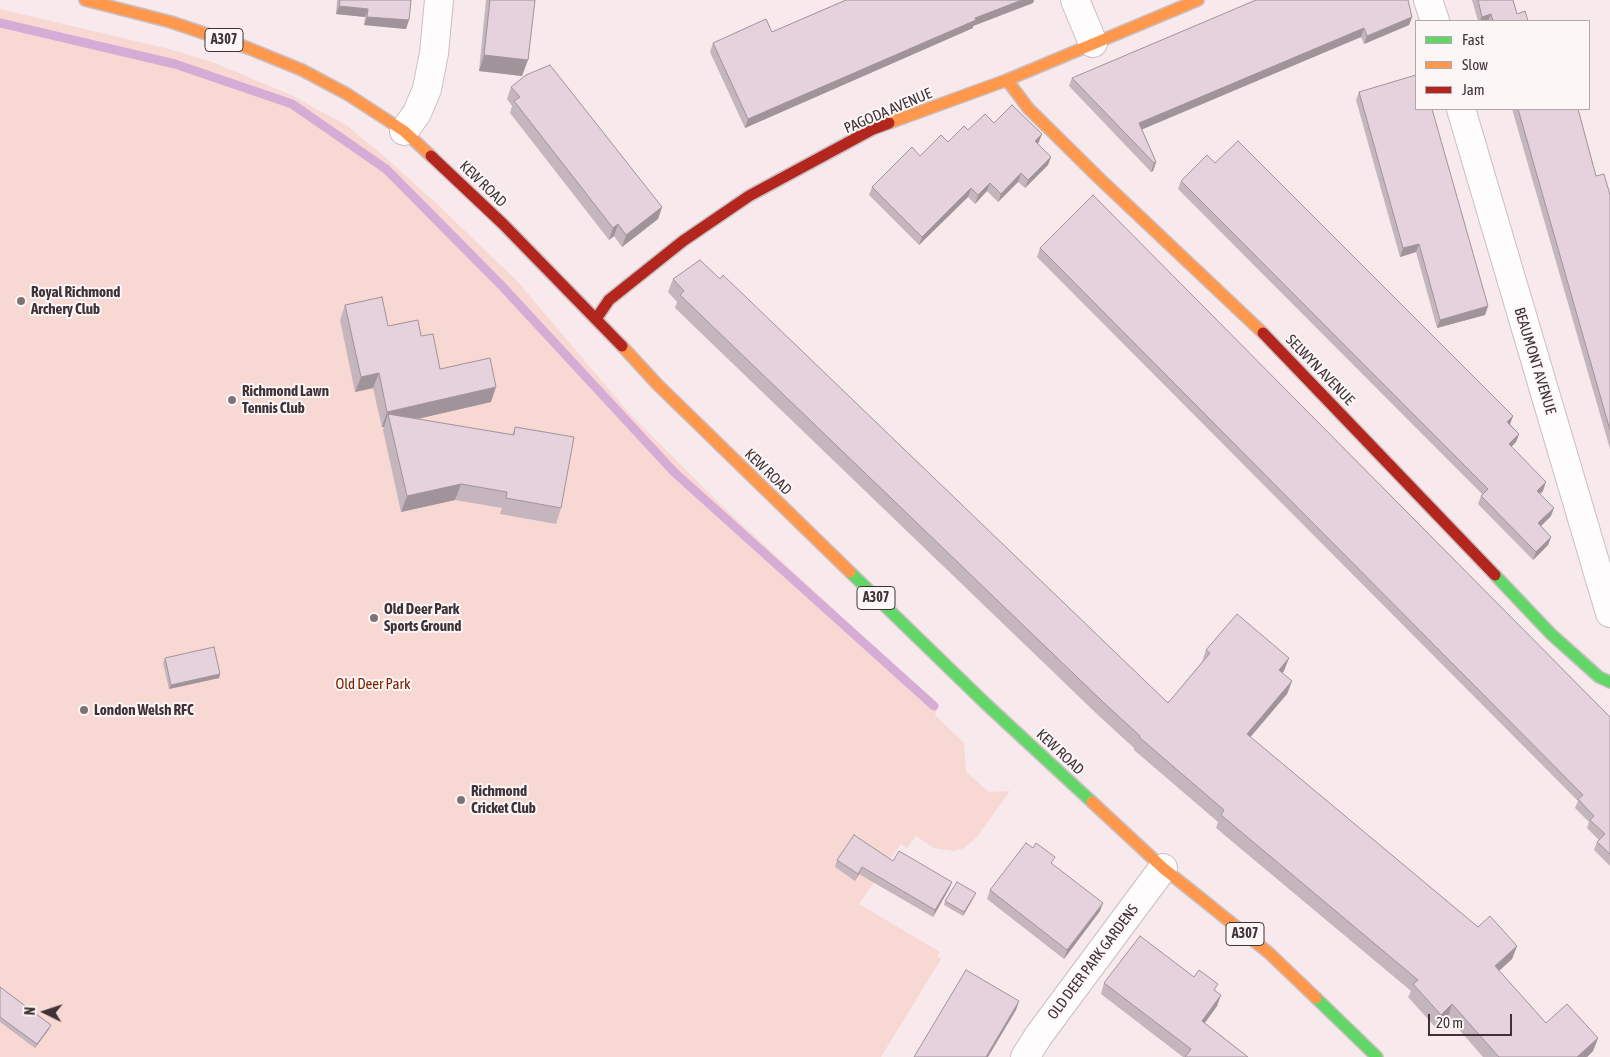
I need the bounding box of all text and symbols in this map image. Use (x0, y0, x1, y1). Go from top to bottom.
legend (1415, 20, 1590, 110)
road number: A307 (205, 28, 243, 52)
text: Fast (1462, 31, 1484, 48)
text: Slow (1462, 56, 1488, 73)
text: Jam (1462, 81, 1485, 98)
street label: PAGODA AVENUE (841, 84, 935, 138)
street label: KEW ROAD (456, 157, 510, 211)
place label: Royal Richmond Archery Club (31, 283, 120, 318)
marker: Royal Richmond Archery Club (15, 295, 27, 307)
street label: BEAUMONT AVENUE (1510, 305, 1560, 417)
street label: SELWYN AVENUE (1282, 331, 1358, 409)
place label: Richmond Lawn Tennis Club (242, 382, 329, 417)
marker: Richmond Lawn Tennis Club (226, 394, 238, 406)
street label: KEW ROAD (741, 445, 795, 499)
road number: A307 (857, 586, 895, 610)
place label: Old Deer Park Sports Ground (384, 600, 461, 635)
marker: Old Deer Park Sports Ground (368, 612, 380, 624)
park label: Old Deer Park (335, 675, 411, 693)
place label: London Welsh RFC (94, 701, 194, 719)
marker: London Welsh RFC (78, 704, 90, 716)
street label: KEW ROAD (1032, 725, 1088, 779)
place label: Richmond Cricket Club (471, 782, 536, 817)
marker: Richmond Cricket Club (455, 794, 467, 806)
street label: OLD DEER PARK GARDENS (1044, 901, 1142, 1023)
road number: A307 (1226, 922, 1264, 946)
north arrow (20, 987, 70, 1037)
scale bar (1430, 1004, 1514, 1036)
text: N (22, 1006, 38, 1016)
text: 20 m (1436, 1014, 1463, 1031)

